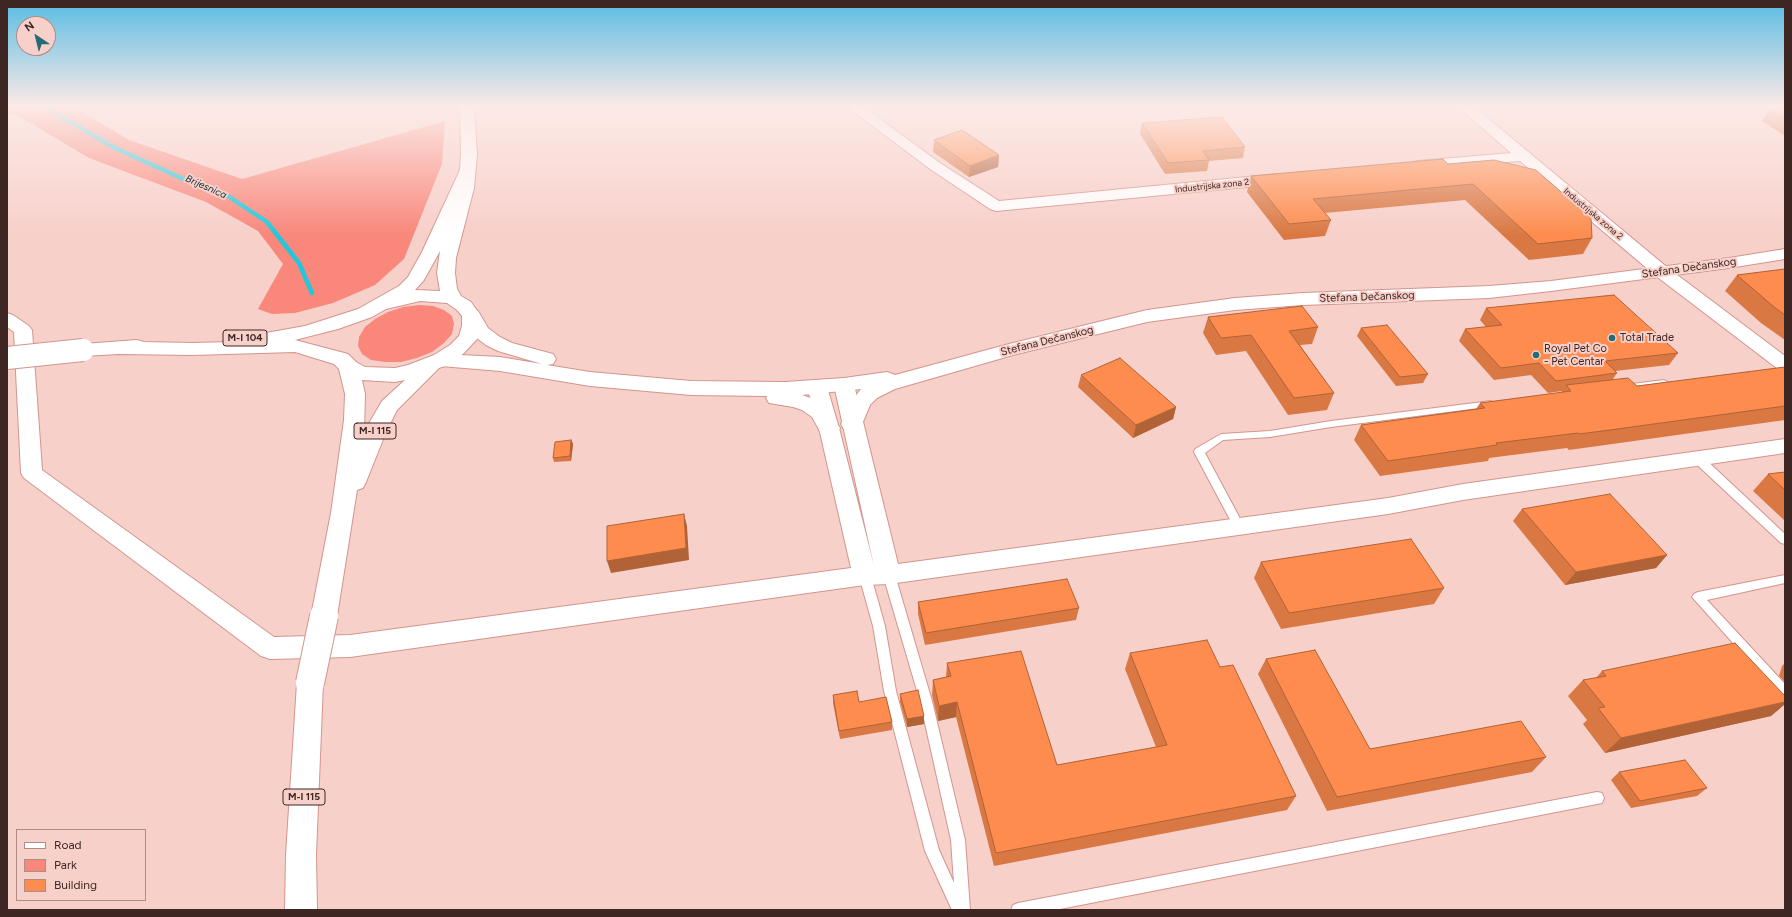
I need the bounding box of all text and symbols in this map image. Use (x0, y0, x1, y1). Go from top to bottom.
north arrow (16, 16, 56, 56)
text: N (22, 19, 37, 34)
water label: Brijesnica (184, 173, 228, 201)
street label: Industrijska zona 2 (1174, 177, 1250, 195)
street label: Industrijska zona 2 (1561, 186, 1625, 242)
street label: Stefana Dečanskog (1641, 255, 1737, 281)
street label: Stefana Dečanskog (1319, 289, 1415, 305)
street label: Stefana Dečanskog (999, 323, 1095, 359)
road number: M-I 104 (223, 330, 267, 346)
place label: Total Trade (1620, 331, 1674, 345)
marker: Total Trade (1607, 333, 1617, 343)
place label: Royal Pet Co - Pet Centar (1544, 342, 1607, 368)
marker: Royal Pet Co - Pet Centar (1531, 350, 1541, 360)
road number: M-I 115 (354, 423, 396, 439)
road number: M-I 115 (283, 789, 325, 805)
legend (16, 829, 146, 901)
text: Road (54, 838, 82, 852)
text: Park (54, 858, 77, 872)
text: Building (54, 878, 97, 892)

